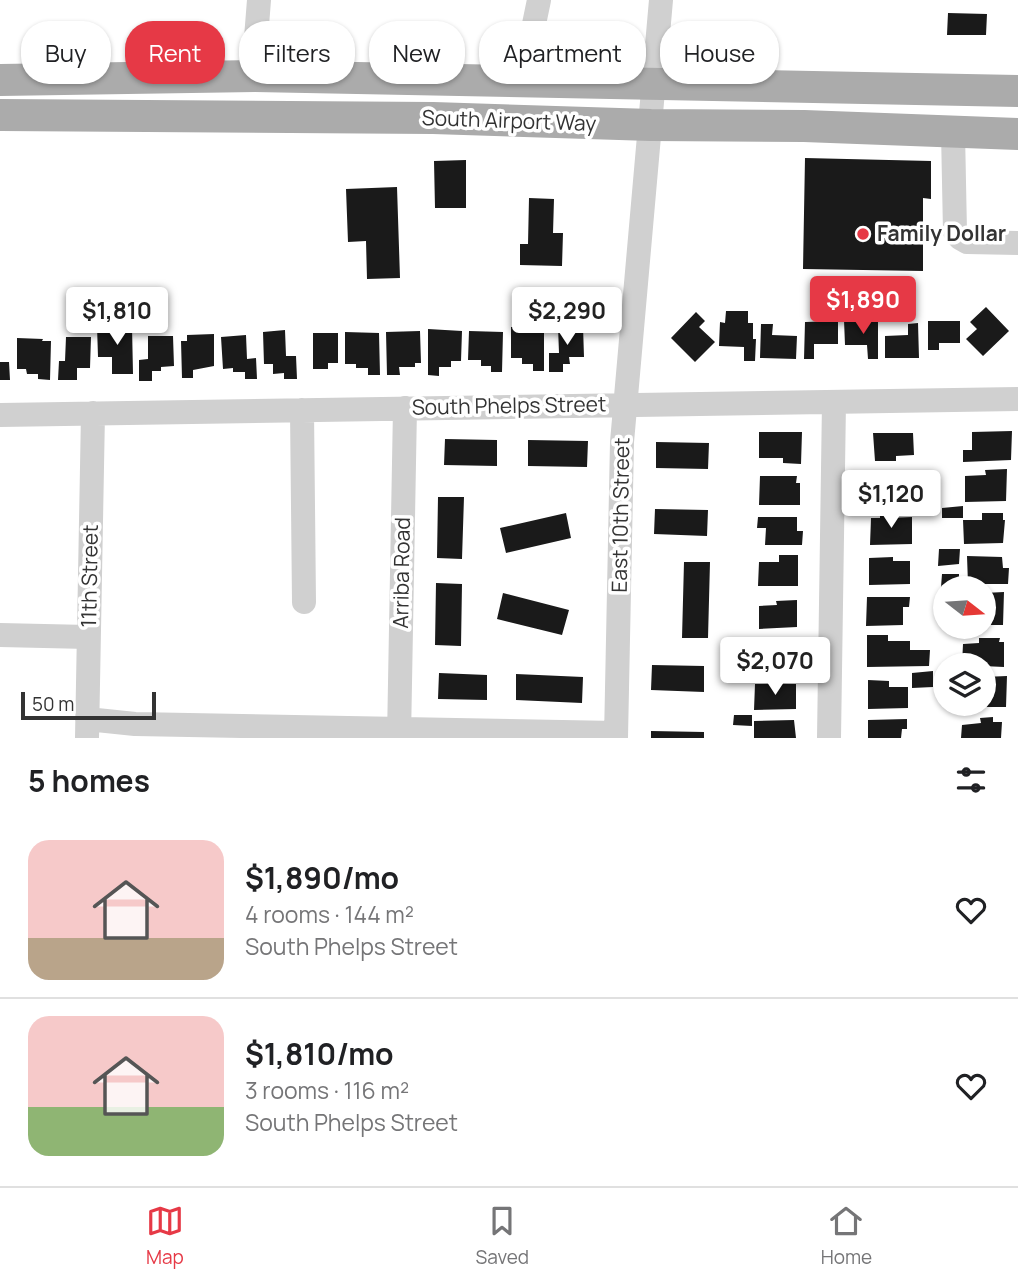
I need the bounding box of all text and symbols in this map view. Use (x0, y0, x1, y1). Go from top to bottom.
chip: Buy (21, 21, 111, 84)
chip: Rent (125, 21, 225, 84)
chip: Filters (239, 21, 355, 84)
chip: New (369, 21, 465, 84)
chip: Apartment (479, 21, 646, 84)
chip: House (660, 21, 779, 84)
street label: South Airport Way (421, 103, 597, 137)
place label: Family Dollar (877, 219, 1006, 247)
marker: Family Dollar (855, 226, 871, 242)
pin: $1,890 (806, 276, 920, 336)
text: $1,890 (826, 283, 900, 315)
pin: $1,810 (60, 288, 174, 347)
pin: $2,290 (510, 288, 624, 347)
text: $1,810 (82, 294, 152, 326)
text: $2,290 (528, 294, 606, 326)
street label: South Phelps Street (412, 389, 606, 421)
street label: East 10th Street (605, 437, 635, 593)
pin: $1,120 (834, 470, 948, 530)
text: $1,120 (858, 477, 924, 509)
street label: Arriba Road (386, 517, 416, 629)
street label: 11th Street (74, 524, 104, 628)
north arrow (933, 576, 996, 639)
map controls (933, 576, 996, 716)
pin: $2,070 (718, 638, 832, 697)
text: $2,070 (736, 644, 814, 676)
button: layers (933, 653, 996, 716)
scale bar (21, 689, 156, 721)
text: 50 m (32, 691, 74, 717)
text: 5 homes (28, 760, 150, 801)
icon: filters (952, 761, 990, 799)
text: $1,890/mo (245, 857, 399, 898)
icon: home (84, 868, 168, 952)
icon: heart (952, 891, 990, 929)
text: 4 rooms · 144 m² (245, 898, 414, 930)
text: South Phelps Street (245, 930, 458, 962)
text: $1,810/mo (245, 1033, 394, 1074)
icon: home (84, 1044, 168, 1128)
icon: heart (952, 1067, 990, 1105)
text: 3 rooms · 116 m² (245, 1074, 409, 1106)
text: South Phelps Street (245, 1106, 458, 1138)
tab: Map (146, 1202, 184, 1270)
tab: Saved (476, 1202, 529, 1270)
tab: Home (821, 1202, 872, 1270)

